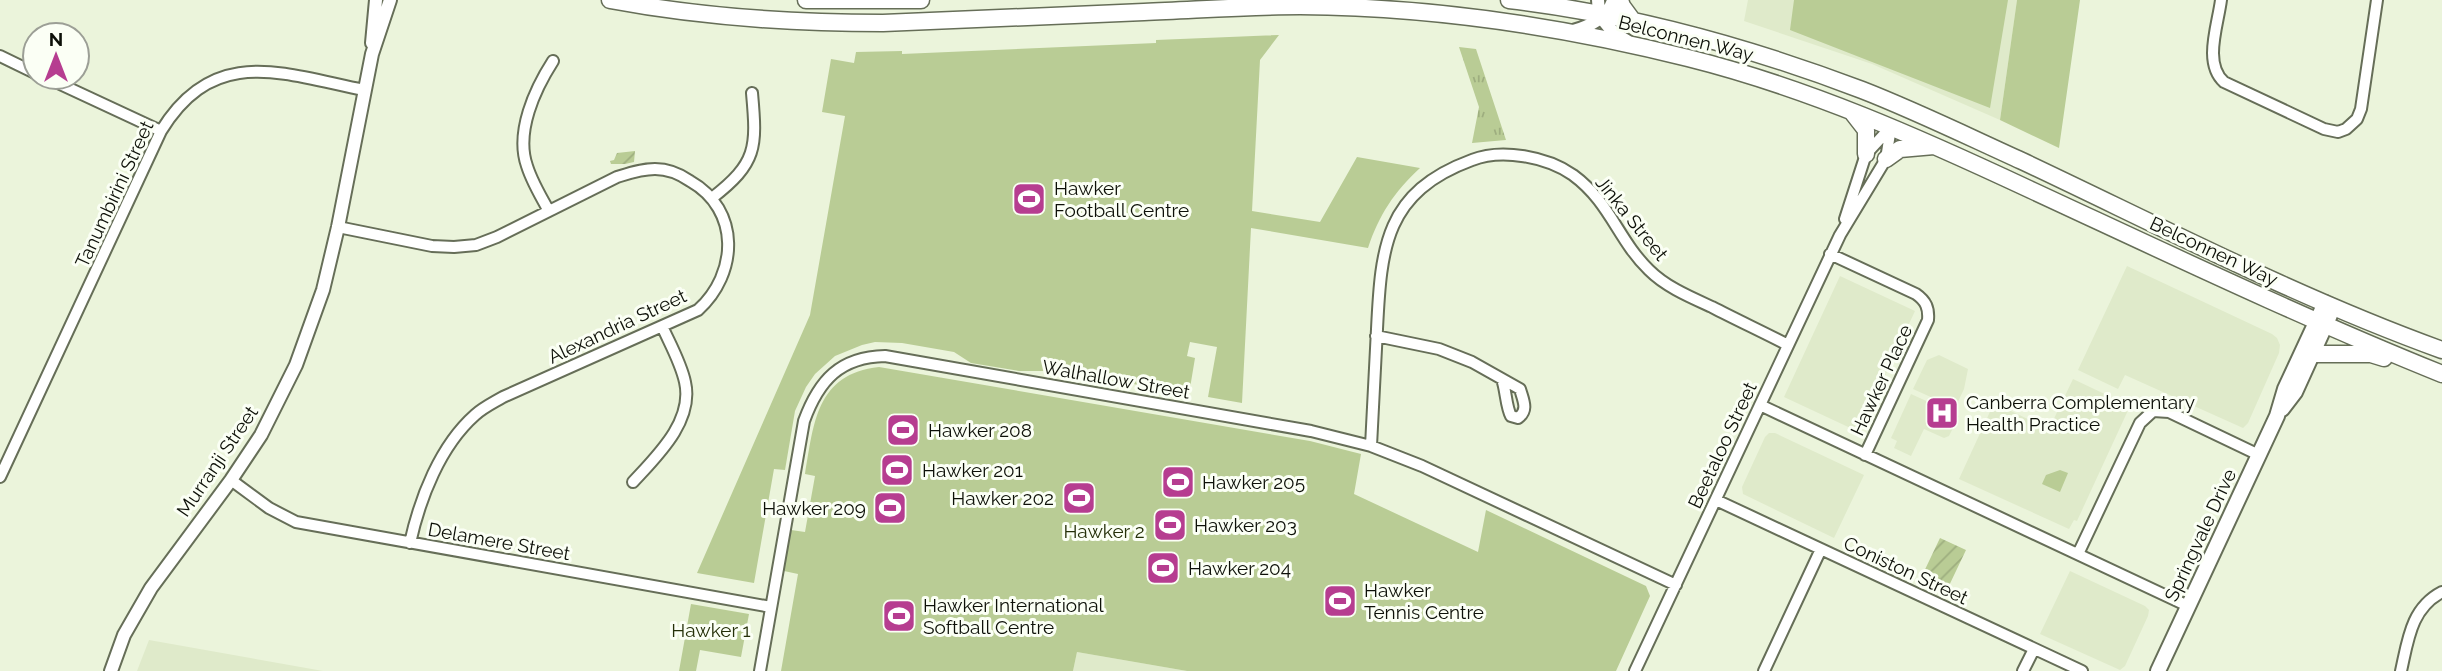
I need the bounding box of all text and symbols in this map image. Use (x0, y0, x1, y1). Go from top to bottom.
street label: Belconnen Way (1616, 11, 1756, 65)
north arrow (21, 21, 91, 91)
text: N (49, 28, 63, 50)
street label: Tanumbirini Street (70, 117, 158, 271)
street label: Jinka Street (1591, 171, 1673, 265)
place label: Hawker Football Centre (1054, 177, 1189, 221)
sports icon: Hawker Football Centre (1010, 180, 1048, 218)
street label: Belconnen Way (2147, 212, 2281, 290)
street label: Alexandria Street (544, 284, 690, 368)
street label: Hawker Place (1846, 321, 1916, 439)
street label: Walhallow Street (1040, 355, 1192, 403)
street label: Beetaloo Street (1683, 378, 1761, 512)
place label: Canberra Complementary Health Practice (1966, 391, 2195, 435)
hospital icon: Canberra Complementary Health Practice (1923, 394, 1961, 432)
street label: Murranji Street (172, 401, 262, 520)
sports icon: Hawker 208 (884, 411, 922, 449)
place label: Hawker 208 (928, 419, 1032, 441)
sports icon: Hawker 201 (878, 451, 916, 489)
place label: Hawker 201 (922, 459, 1023, 481)
sports icon: Hawker 205 (1159, 463, 1197, 501)
street label: Springvale Drive (2160, 465, 2240, 605)
place label: Hawker 205 (1202, 471, 1305, 493)
sports icon: Hawker 202 (1060, 479, 1098, 517)
place label: Hawker 202 (951, 487, 1054, 509)
sports icon: Hawker 209 (871, 489, 909, 527)
place label: Hawker 209 (762, 497, 866, 519)
sports icon: Hawker 203 (1151, 506, 1189, 544)
place label: Hawker 203 (1194, 514, 1297, 536)
street label: Delamere Street (426, 518, 572, 564)
park label: Hawker 2 (1063, 520, 1145, 542)
street label: Coniston Street (1840, 532, 1972, 609)
sports icon: Hawker 204 (1144, 549, 1182, 587)
place label: Hawker 204 (1188, 557, 1291, 579)
place label: Hawker Tennis Centre (1364, 579, 1484, 623)
sports icon: Hawker Tennis Centre (1321, 582, 1359, 620)
place label: Hawker International Softball Centre (923, 594, 1105, 638)
sports icon: Hawker International Softball Centre (880, 597, 918, 635)
park label: Hawker 1 (671, 619, 751, 641)

